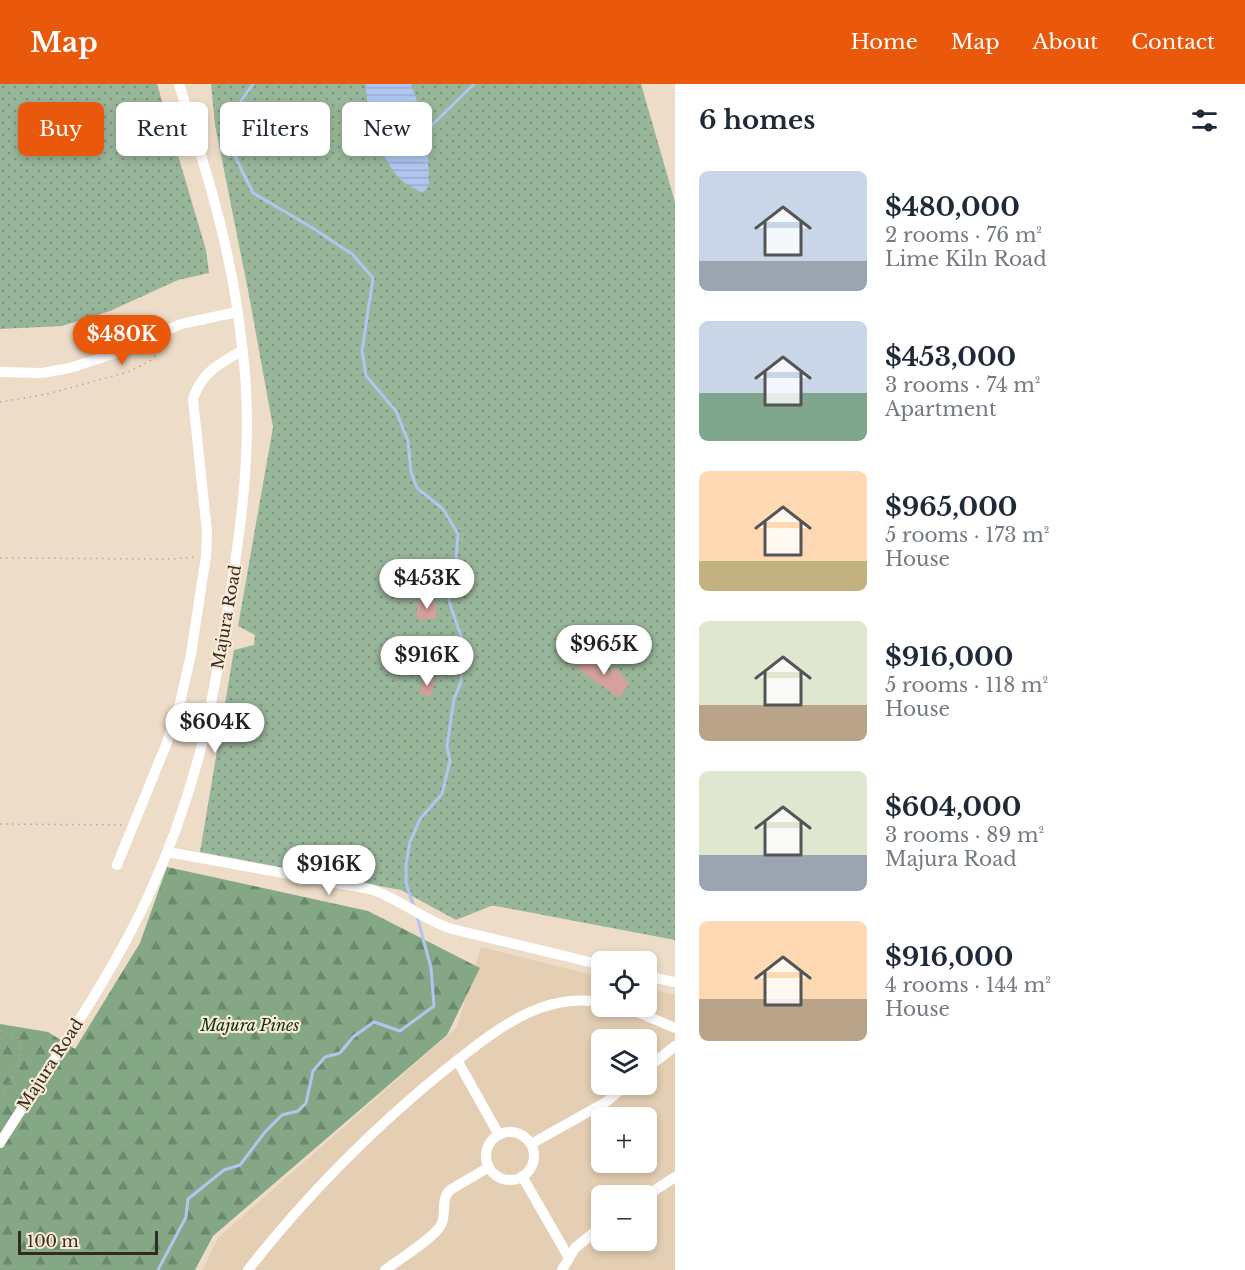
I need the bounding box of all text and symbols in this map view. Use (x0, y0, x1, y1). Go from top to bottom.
text: Map (30, 25, 98, 60)
text: Home (851, 29, 918, 55)
text: Map (951, 29, 999, 55)
text: About (1032, 29, 1098, 55)
text: Contact (1131, 29, 1215, 55)
chip: Buy (18, 102, 104, 156)
chip: Rent (116, 102, 208, 156)
chip: Filters (220, 102, 330, 156)
chip: New (342, 102, 432, 156)
text: 6 homes (699, 104, 815, 136)
icon: filters (1188, 104, 1221, 137)
text: $480,000 (885, 191, 1020, 223)
icon: home (747, 195, 819, 267)
text: 2 rooms · 76 m² (885, 223, 1042, 247)
text: Lime Kiln Road (885, 247, 1047, 271)
pin: $480K (80, 315, 164, 366)
text: $480K (87, 322, 157, 346)
text: $453,000 (885, 341, 1016, 373)
icon: home (747, 345, 819, 417)
text: 3 rooms · 74 m² (885, 373, 1041, 397)
text: Apartment (885, 397, 996, 421)
text: $965,000 (885, 491, 1017, 523)
icon: home (747, 495, 819, 567)
text: 5 rooms · 173 m² (885, 523, 1049, 547)
text: House (885, 547, 950, 571)
pin: $453K (385, 559, 469, 610)
street label: Majura Road (207, 563, 245, 671)
text: $453K (393, 566, 461, 590)
pin: $965K (562, 625, 646, 676)
text: $965K (570, 632, 638, 656)
pin: $916K (385, 636, 469, 687)
text: $916,000 (885, 641, 1013, 673)
text: $916K (395, 643, 460, 667)
icon: home (747, 645, 819, 717)
text: 5 rooms · 118 m² (885, 673, 1048, 697)
text: House (885, 697, 950, 721)
pin: $604K (173, 703, 257, 754)
text: $604K (179, 710, 251, 734)
text: $604,000 (885, 791, 1021, 823)
icon: home (747, 795, 819, 867)
text: 3 rooms · 89 m² (885, 823, 1044, 847)
pin: $916K (287, 845, 371, 896)
text: Majura Road (885, 847, 1017, 871)
text: $916K (297, 852, 362, 876)
text: $916,000 (885, 941, 1013, 973)
icon: home (747, 945, 819, 1017)
map controls (591, 951, 657, 1251)
button: locate (591, 951, 657, 1017)
text: 4 rooms · 144 m² (885, 973, 1051, 997)
text: House (885, 997, 950, 1021)
street label: Majura Road (13, 1014, 87, 1114)
park label: Majura Pines (200, 1015, 299, 1035)
button: layers (591, 1029, 657, 1095)
button: + (591, 1107, 657, 1173)
button: − (591, 1185, 657, 1251)
scale bar (18, 1228, 158, 1256)
text: 100 m (27, 1231, 79, 1251)

